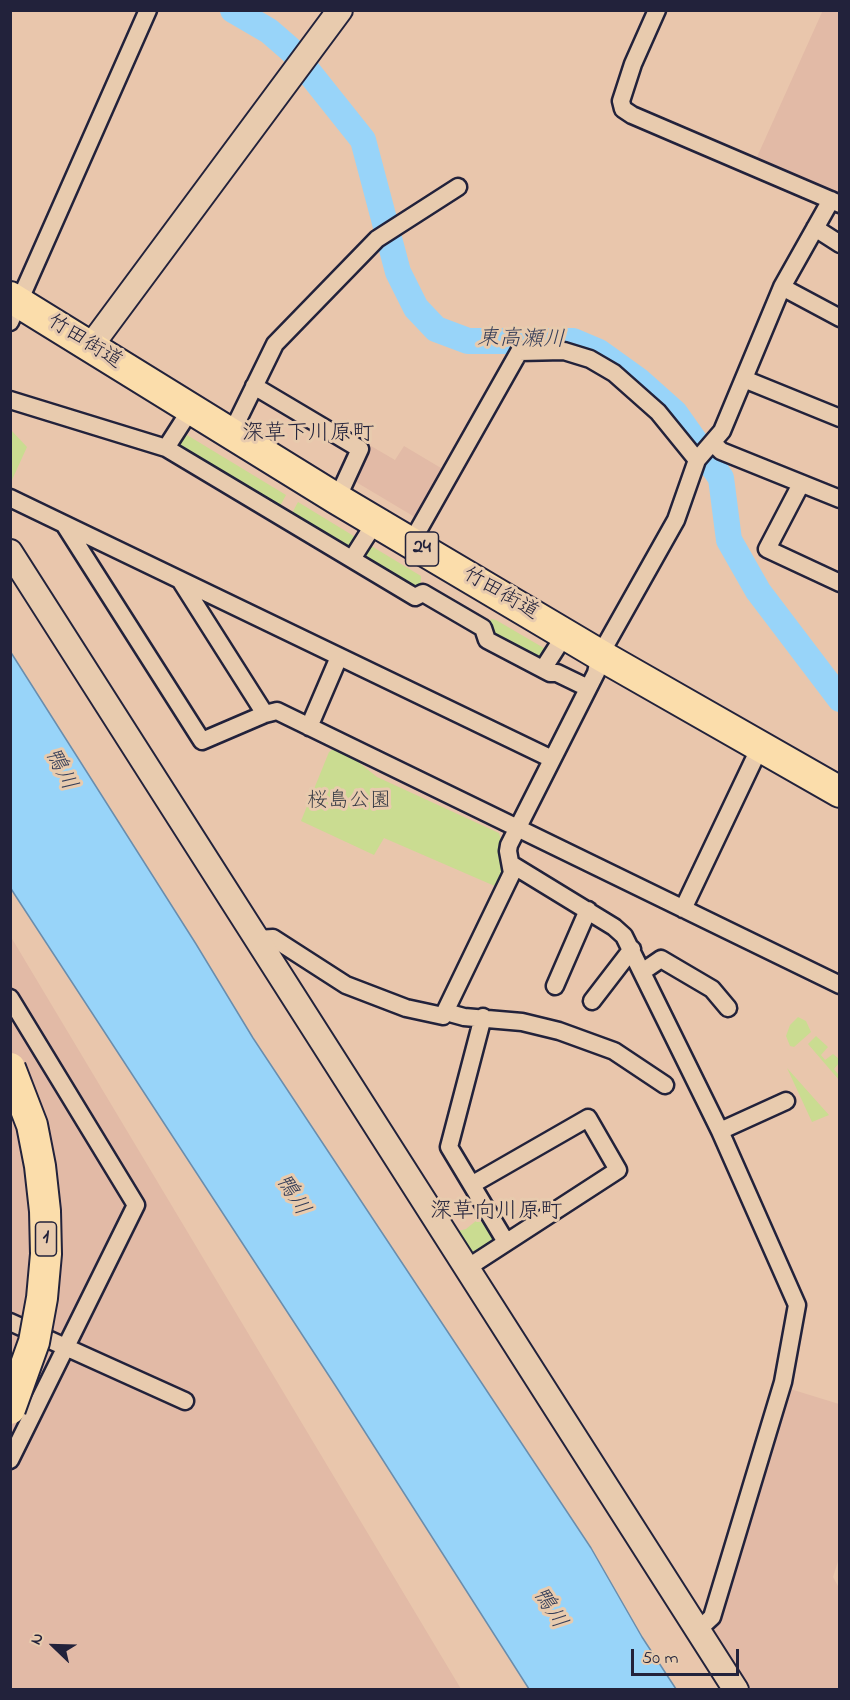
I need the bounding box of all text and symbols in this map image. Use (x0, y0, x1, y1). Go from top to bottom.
street label: 竹田街道 (42, 310, 126, 376)
water label: 東高瀬川 (477, 327, 565, 355)
district label: 深草下川原町 (242, 422, 374, 448)
road number: 24 (406, 532, 438, 566)
street label: 竹田街道 (457, 563, 543, 627)
water label: 鴨川 (37, 744, 81, 796)
park label: 桜島公園 (307, 790, 391, 816)
water label: 鴨川 (268, 1170, 314, 1222)
district label: 深草向川原町 (430, 1200, 562, 1226)
road number: 1 (36, 1222, 57, 1256)
water label: 鴨川 (525, 1583, 571, 1635)
north arrow (24, 1616, 84, 1676)
text: N (24, 1629, 51, 1649)
scale bar (634, 1637, 742, 1675)
text: 50 m (642, 1646, 679, 1672)

